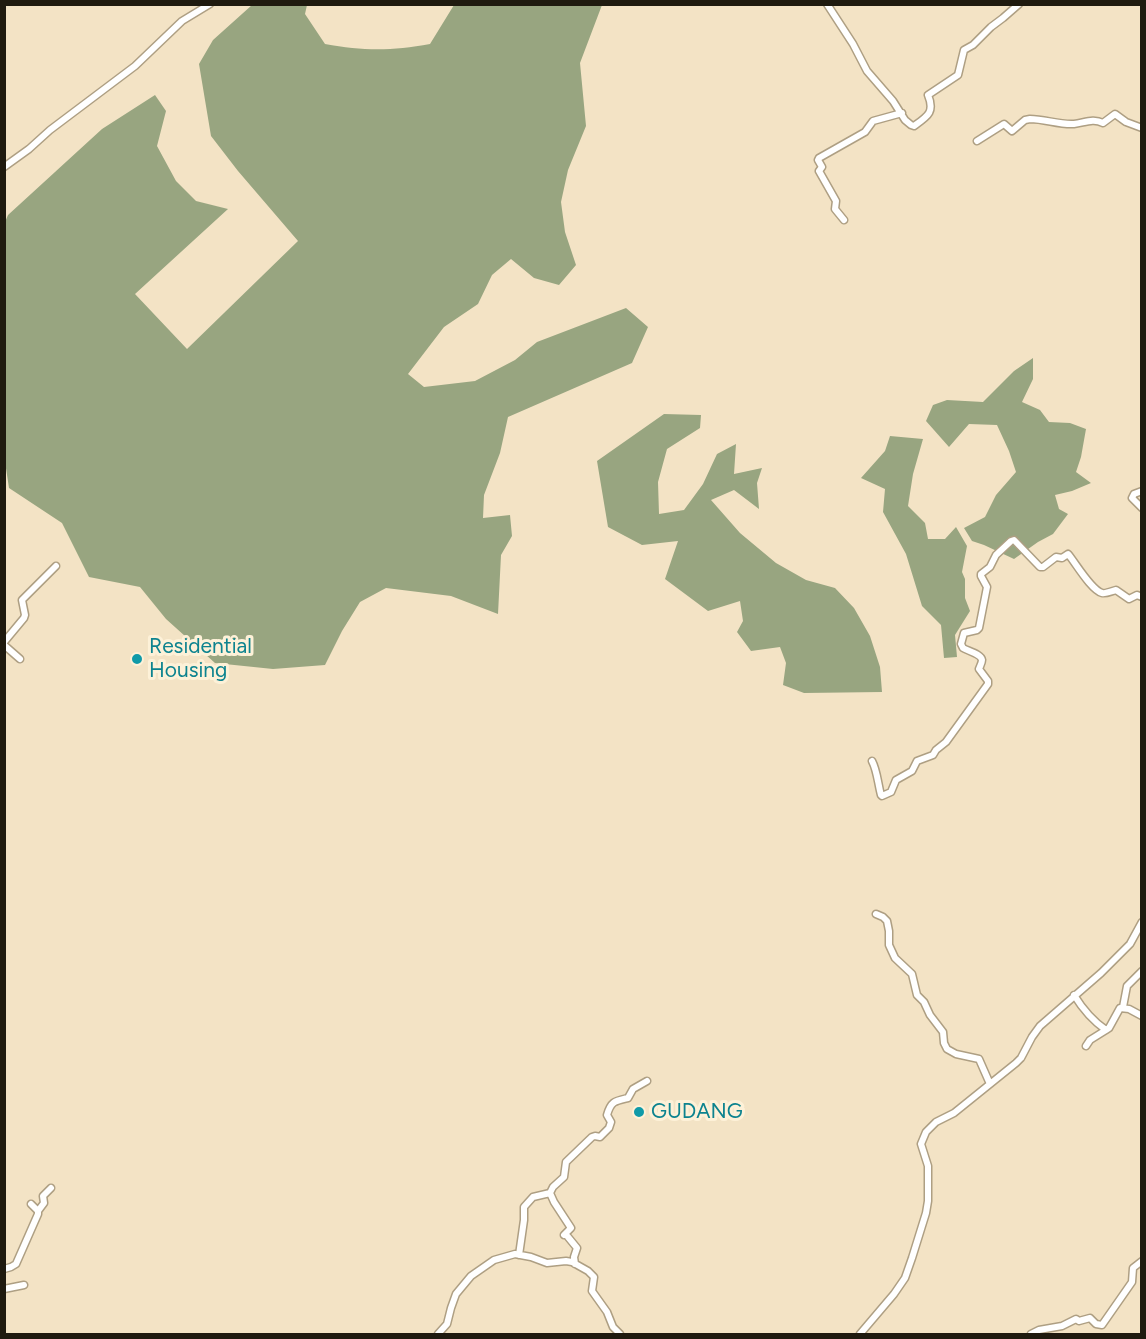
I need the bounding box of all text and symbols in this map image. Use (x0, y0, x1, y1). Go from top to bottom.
place label: Residential Housing (149, 634, 252, 684)
marker: Residential Housing (130, 652, 144, 666)
place label: GUDANG (651, 1099, 743, 1125)
marker: GUDANG (632, 1105, 646, 1119)

